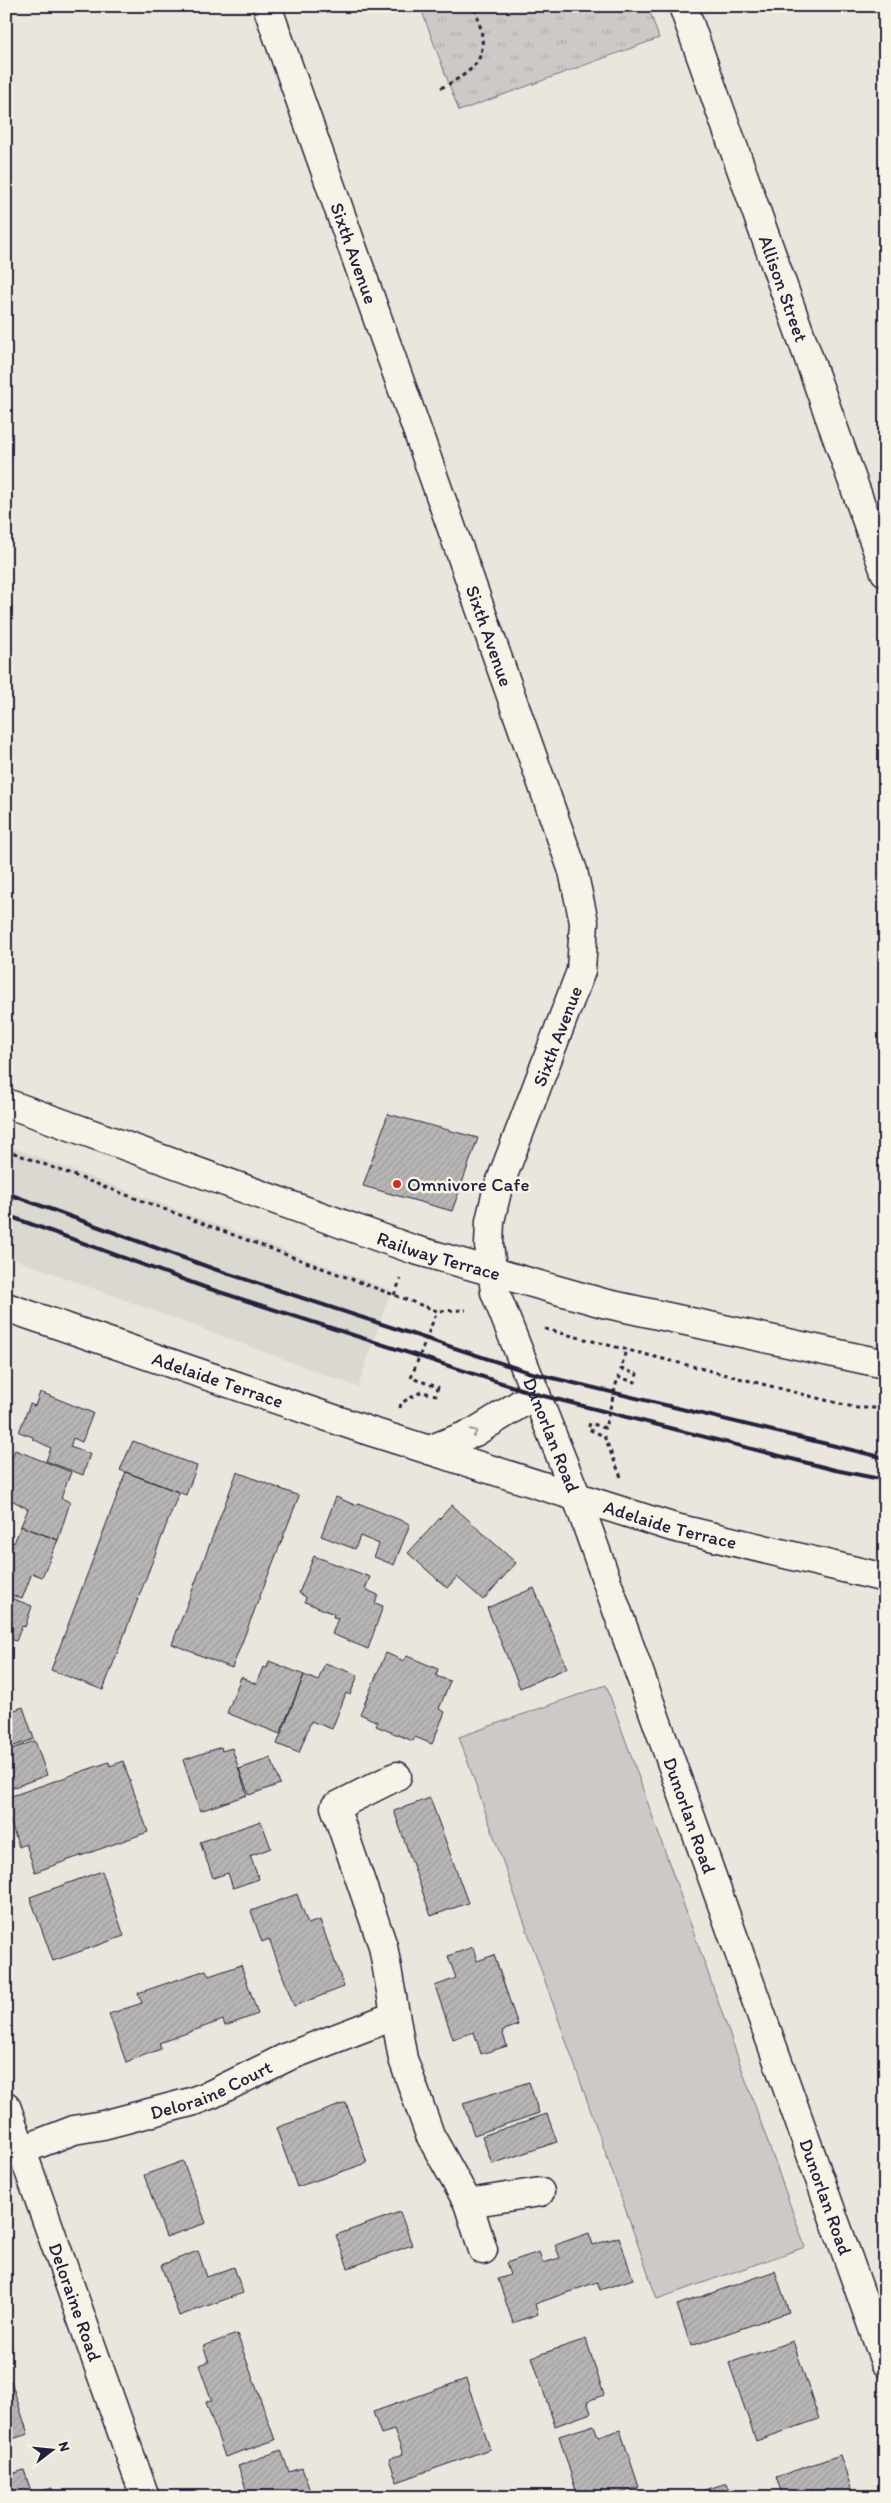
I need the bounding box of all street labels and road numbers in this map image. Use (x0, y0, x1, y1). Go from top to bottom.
street label: Sixth Avenue (325, 199, 382, 307)
street label: Allison Street (754, 232, 813, 345)
street label: Sixth Avenue (461, 582, 518, 690)
street label: Sixth Avenue (528, 983, 587, 1090)
street label: Railway Terrace (374, 1226, 503, 1285)
street label: Adelaide Terrace (149, 1347, 286, 1413)
street label: Dunorlan Road (518, 1374, 585, 1495)
street label: Adelaide Terrace (601, 1495, 739, 1554)
street label: Dunorlan Road (658, 1754, 721, 1877)
street label: Deloraine Court (148, 2055, 276, 2124)
street label: Dunorlan Road (794, 2136, 857, 2258)
street label: Deloraine Road (44, 2240, 107, 2365)

